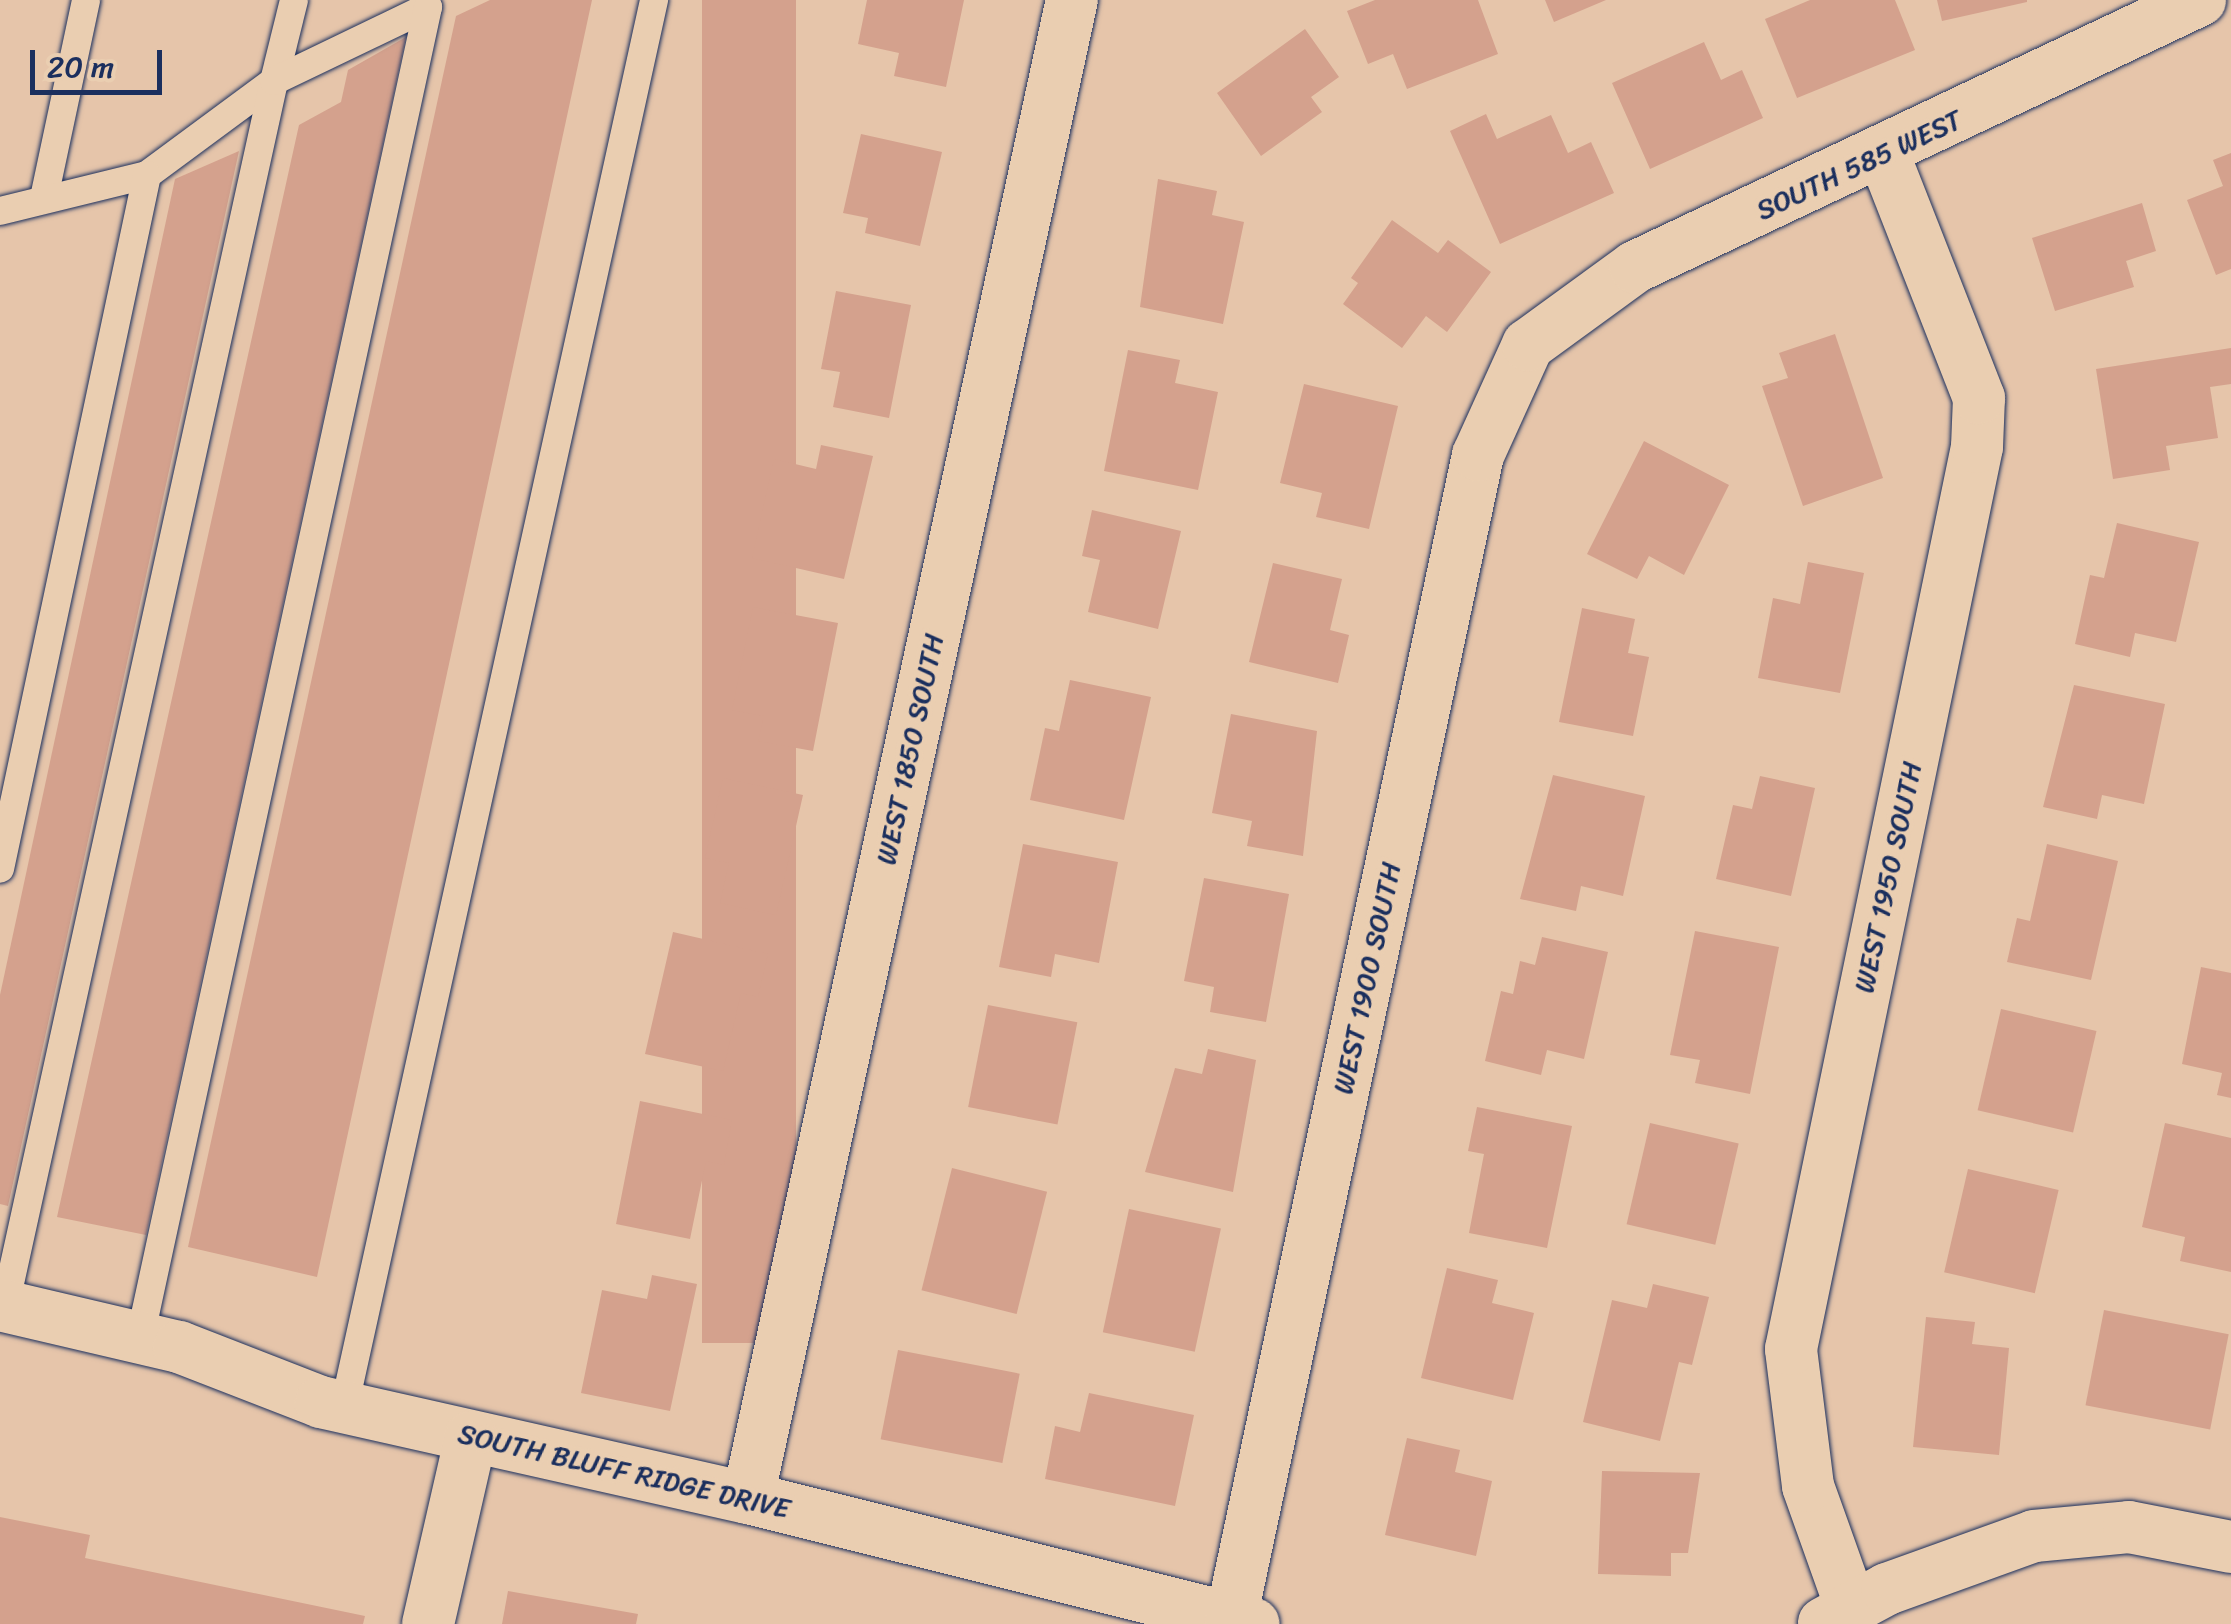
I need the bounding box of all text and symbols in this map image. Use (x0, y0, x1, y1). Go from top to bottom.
scale bar (35, 30, 168, 92)
text: 20 m (47, 40, 114, 94)
street label: SOUTH 585 WEST (1751, 103, 1967, 227)
street label: WEST 1850 SOUTH (869, 630, 951, 868)
street label: WEST 1950 SOUTH (1847, 758, 1929, 996)
street label: WEST 1900 SOUTH (1326, 859, 1408, 1097)
street label: SOUTH BLUFF RIDGE DRIVE (452, 1416, 796, 1526)

